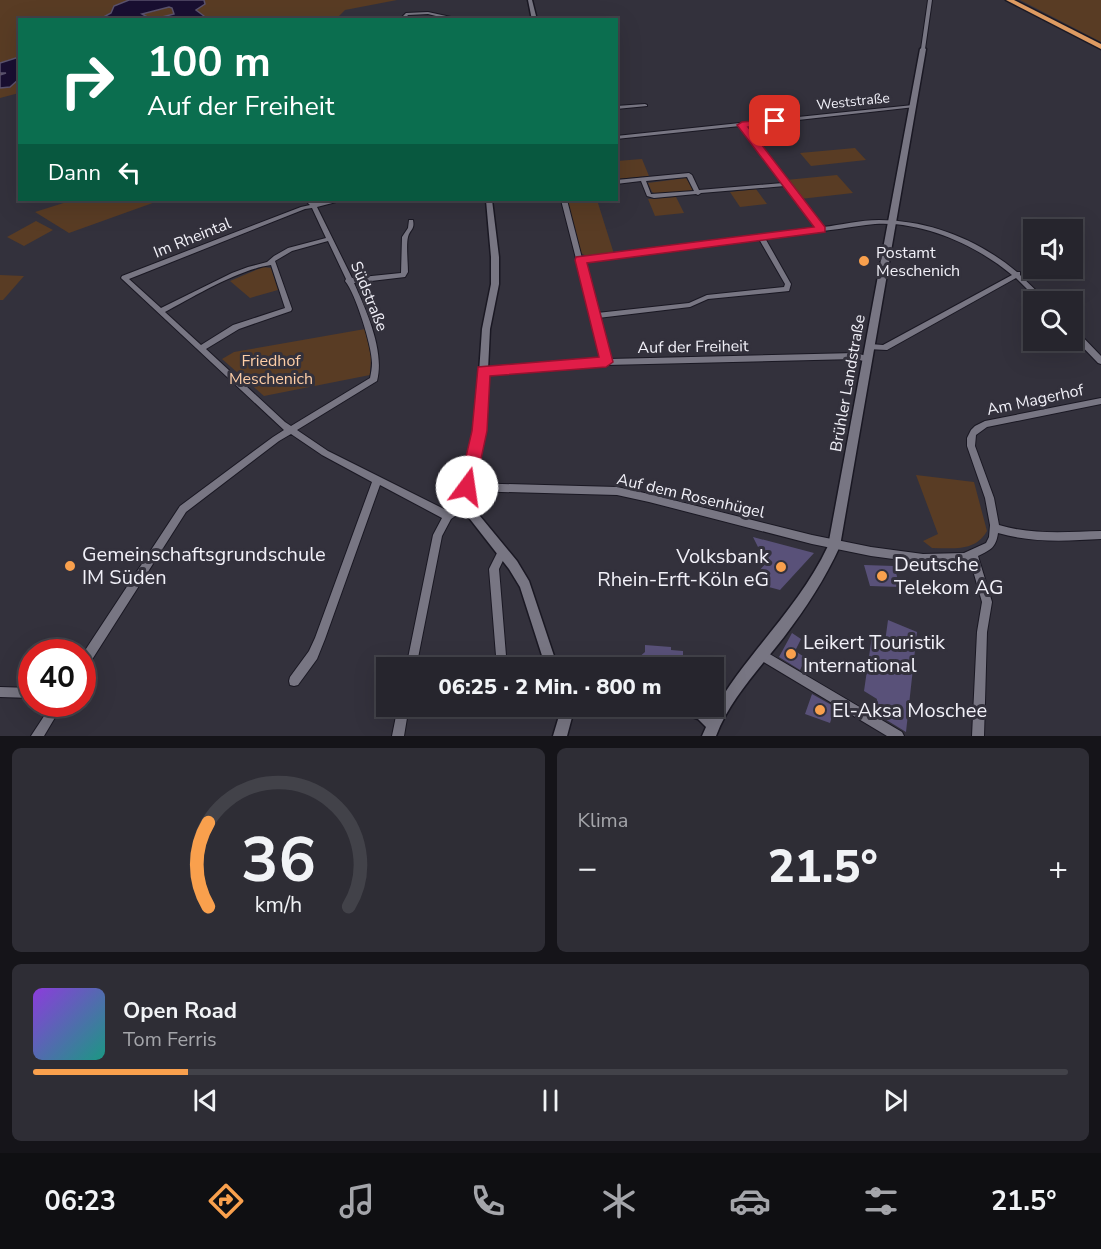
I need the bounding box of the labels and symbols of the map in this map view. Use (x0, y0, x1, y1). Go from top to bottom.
street label: Weststraße (815, 88, 891, 115)
pin (749, 95, 800, 146)
street label: Im Rheintal (150, 212, 235, 263)
place label: Postamt Meschenich (876, 242, 960, 282)
marker: Postamt Meschenich (857, 254, 871, 268)
street label: Südstraße (345, 258, 393, 335)
street label: Brühler Landstraße (825, 313, 871, 453)
street label: Auf der Freiheit (637, 335, 749, 359)
park label: Friedhof Meschenich (229, 350, 313, 390)
street label: Am Magerhof (985, 379, 1086, 421)
position arrow (435, 455, 499, 519)
street label: Auf dem Rosenhügel (615, 468, 767, 524)
place label: Gemeinschaftsgrundschule IM Süden (82, 541, 326, 591)
place label: Volksbank Rhein-Erft-Köln eG (597, 543, 770, 593)
place label: Deutsche Telekom AG (894, 551, 1004, 601)
marker: Gemeinschaftsgrundschule IM Süden (63, 559, 77, 573)
marker: Volksbank Rhein-Erft-Köln eG (774, 560, 788, 574)
marker: Deutsche Telekom AG (875, 569, 889, 583)
place label: Leikert Touristik International (803, 629, 946, 679)
speed limit sign: 40 (18, 639, 96, 717)
marker: Leikert Touristik International (784, 647, 798, 661)
place label: El-Aksa Moschee (832, 697, 987, 724)
marker: El-Aksa Moschee (813, 703, 827, 717)

